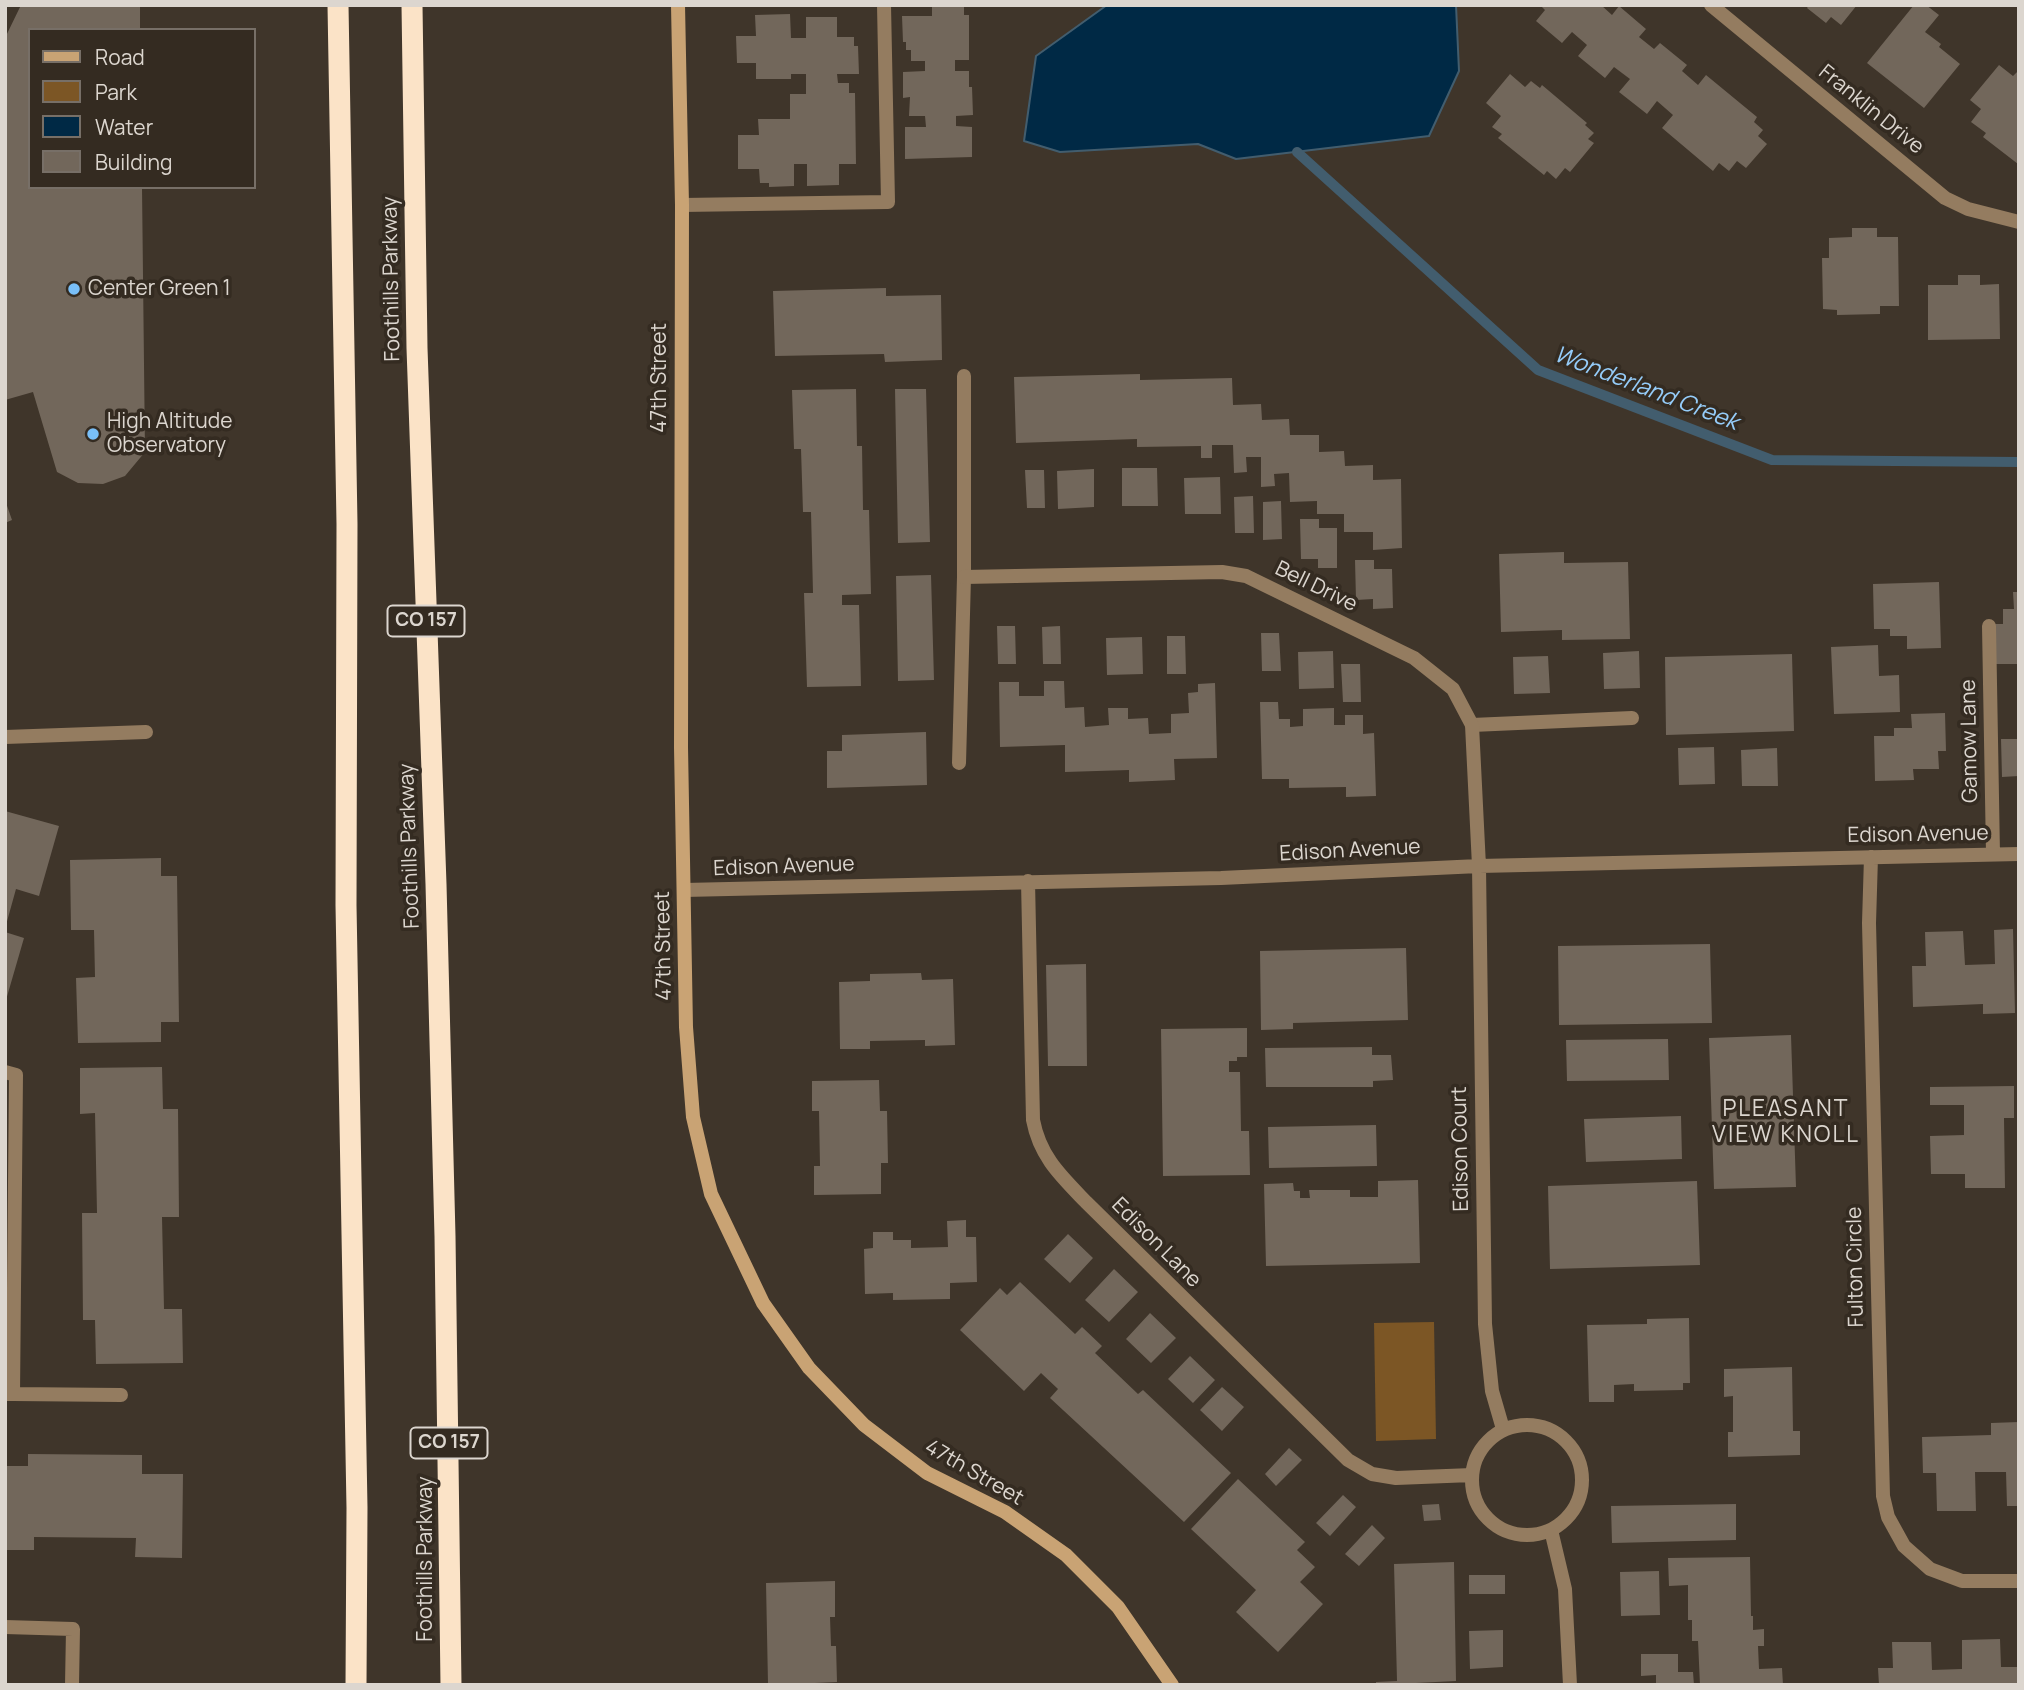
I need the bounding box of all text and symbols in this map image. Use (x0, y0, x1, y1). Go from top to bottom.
legend (28, 28, 256, 189)
text: Road (95, 43, 145, 71)
street label: Franklin Drive (1813, 60, 1929, 160)
text: Park (95, 78, 137, 106)
text: Water (95, 113, 153, 141)
text: Building (95, 148, 172, 176)
street label: Foothills Parkway (378, 196, 406, 362)
place label: Center Green 1 (88, 276, 231, 302)
marker: Center Green 1 (66, 281, 82, 297)
street label: 47th Street (647, 323, 673, 433)
water label: Wonderland Creek (1550, 341, 1742, 437)
place label: High Altitude Observatory (107, 409, 233, 459)
marker: High Altitude Observatory (85, 426, 101, 442)
street label: Bell Drive (1271, 556, 1361, 618)
road number: CO 157 (388, 606, 464, 636)
street label: Gamow Lane (1956, 679, 1984, 803)
street label: Foothills Parkway (395, 763, 425, 929)
street label: Edison Avenue (1847, 821, 1989, 849)
street label: Edison Avenue (1279, 835, 1421, 867)
street label: Edison Avenue (713, 852, 855, 882)
street label: 47th Street (650, 891, 678, 1001)
street label: Edison Court (1447, 1086, 1475, 1212)
district label: PLEASANT VIEW KNOLL (1713, 1096, 1859, 1150)
street label: Edison Lane (1106, 1193, 1206, 1293)
street label: Fulton Circle (1842, 1206, 1870, 1328)
road number: CO 157 (410, 1428, 488, 1458)
street label: 47th Street (920, 1435, 1028, 1511)
street label: Foothills Parkway (413, 1476, 439, 1642)

